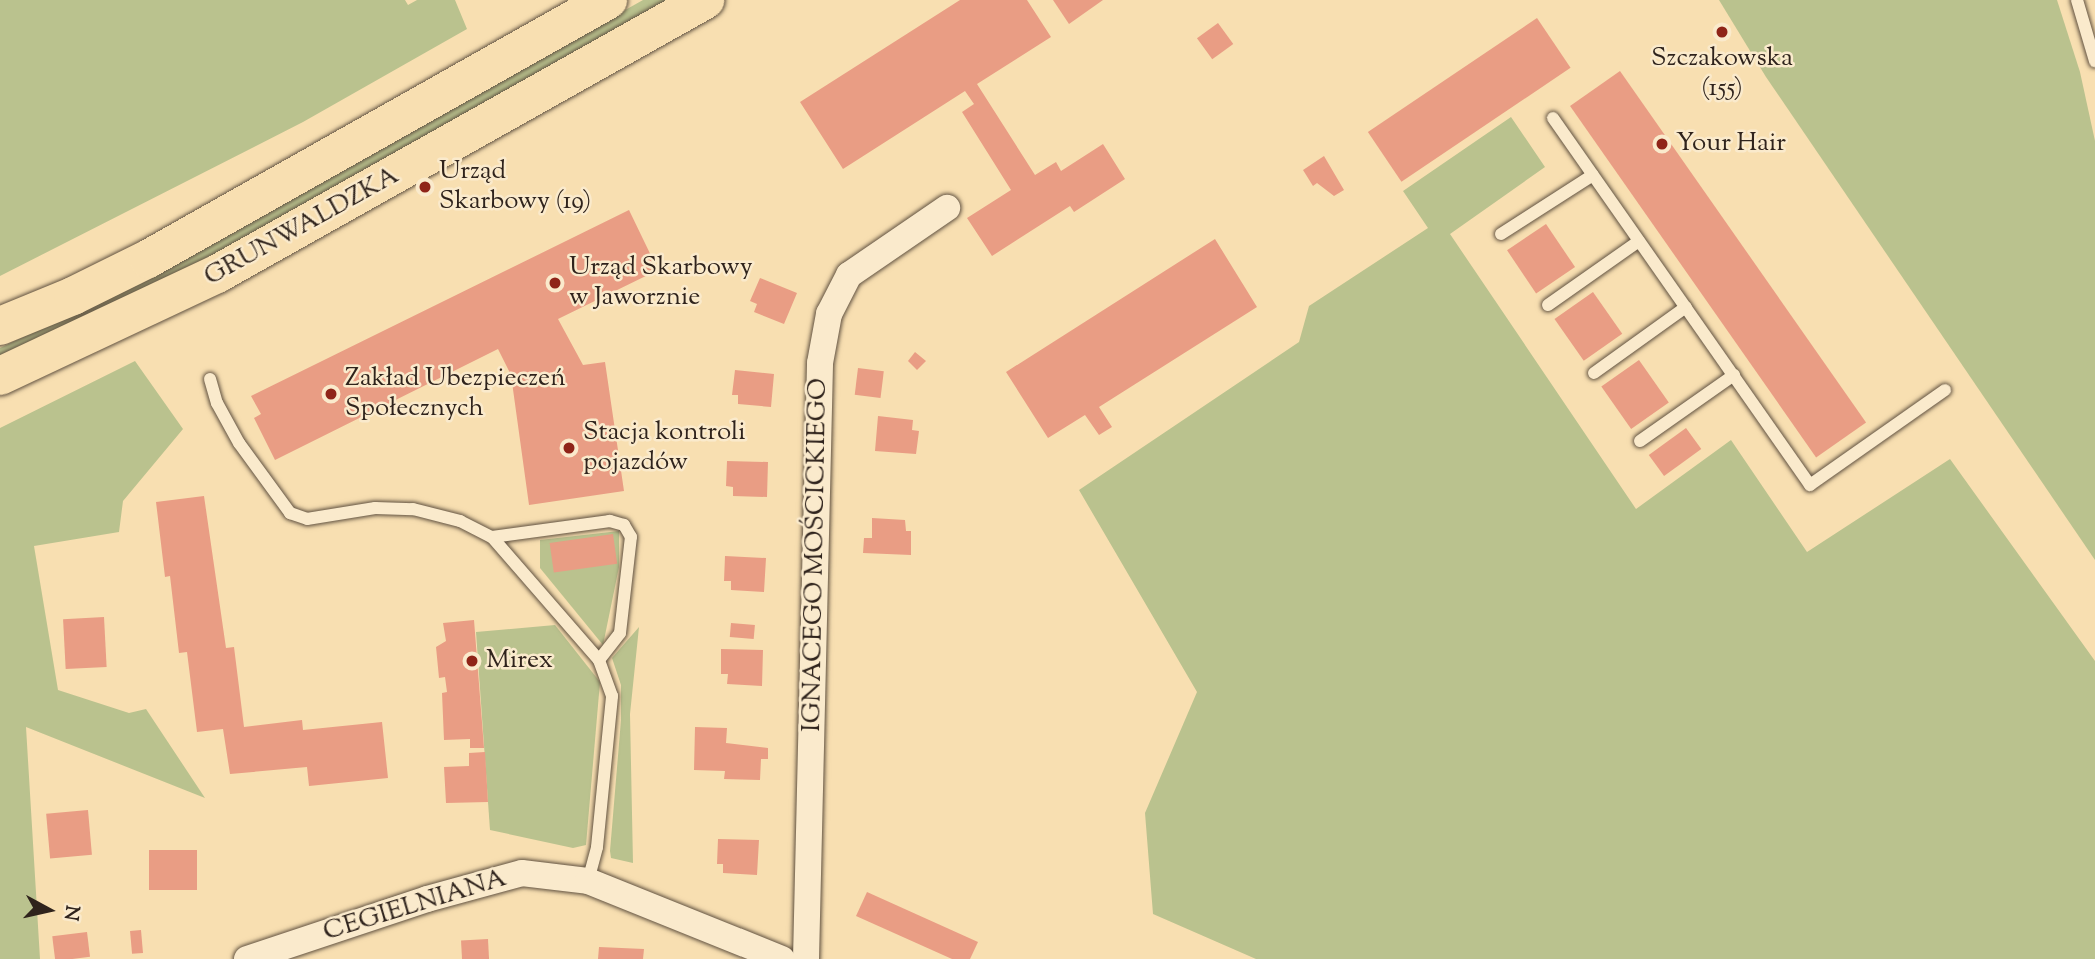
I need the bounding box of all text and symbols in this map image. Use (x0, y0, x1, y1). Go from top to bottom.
marker: Szczakowska (155) (1714, 24, 1730, 40)
place label: Szczakowska (155) (1651, 43, 1793, 104)
place label: Your Hair (1676, 128, 1786, 160)
marker: Your Hair (1654, 136, 1670, 152)
place label: Urząd Skarbowy (19) (439, 156, 591, 218)
street label: GRUNWALDZKA (199, 161, 405, 293)
marker: Urząd Skarbowy (19) (417, 179, 433, 195)
place label: Urząd Skarbowy w Jaworznie (569, 252, 753, 314)
marker: Urząd Skarbowy w Jaworznie (547, 275, 563, 291)
place label: Zakład Ubezpieczeń Społecznych (345, 363, 566, 424)
street label: IGNACEGO MOŚCICKIEGO (797, 378, 835, 732)
marker: Zakład Ubezpieczeń Społecznych (323, 386, 339, 402)
place label: Stacja kontroli pojazdów (583, 417, 746, 478)
marker: Stacja kontroli pojazdów (561, 440, 577, 456)
place label: Mirex (486, 645, 553, 677)
marker: Mirex (464, 653, 480, 669)
street label: CEGIELNIANA (320, 863, 510, 949)
north arrow (14, 875, 84, 945)
text: N (56, 904, 85, 922)

